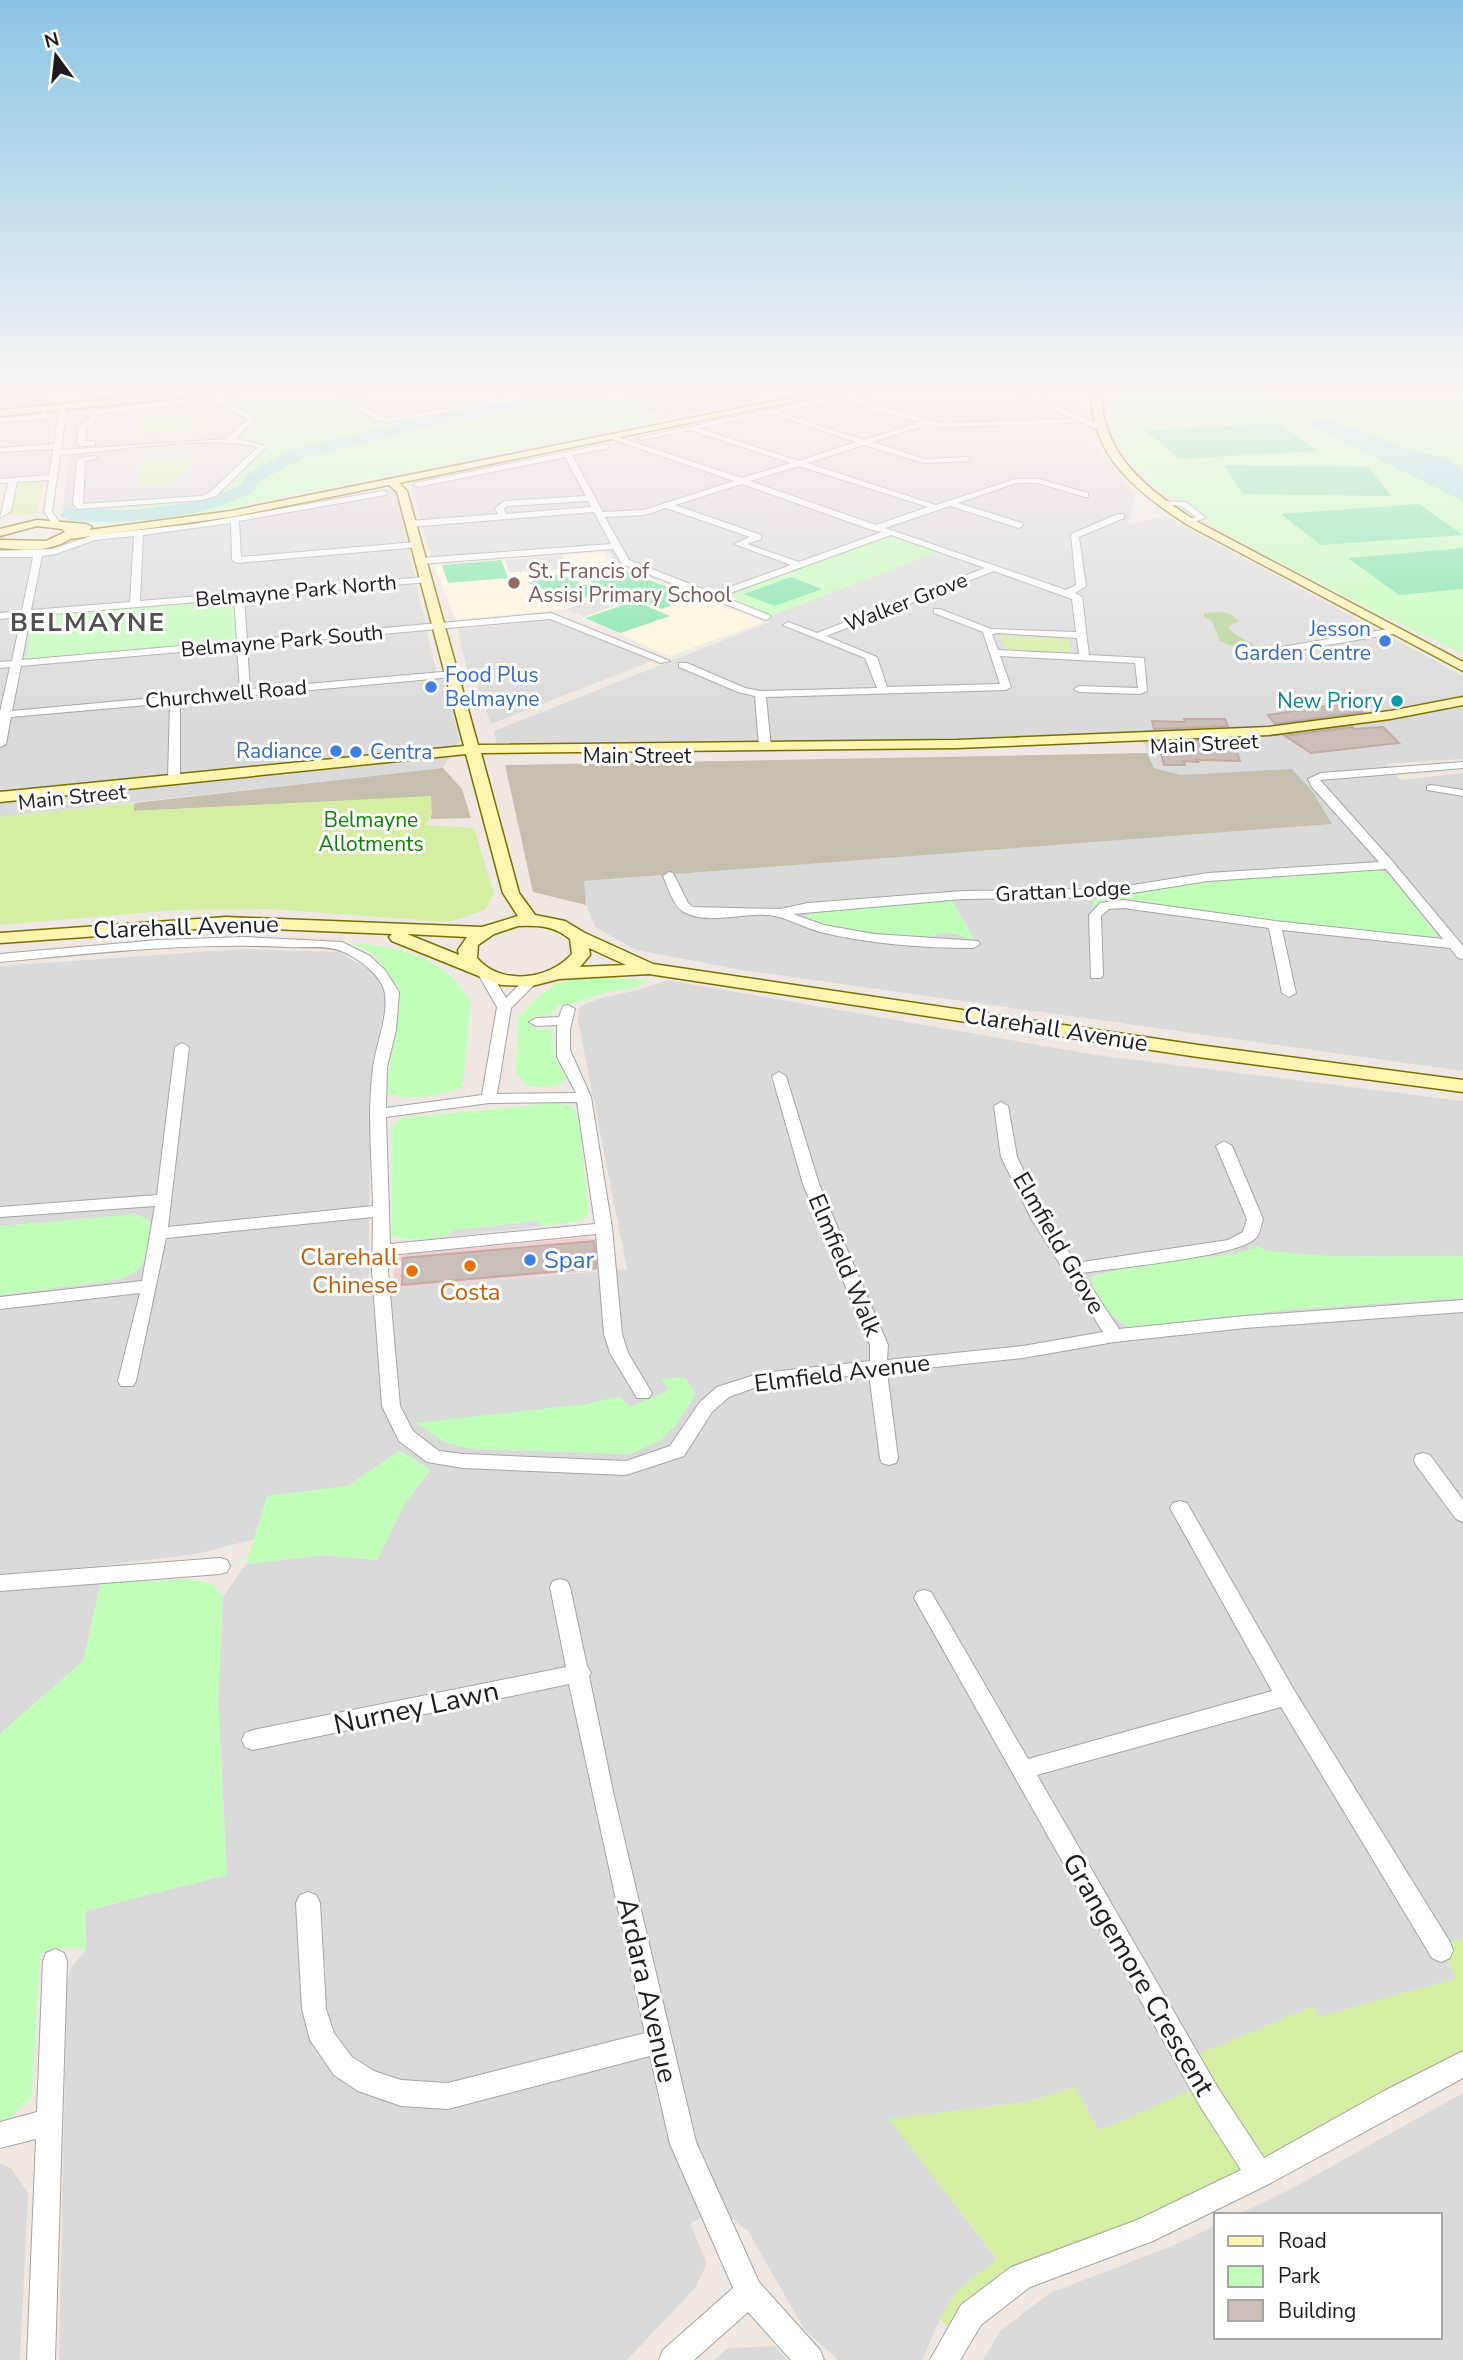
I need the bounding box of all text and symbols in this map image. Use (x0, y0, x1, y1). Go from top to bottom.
north arrow (21, 21, 91, 91)
text: N (42, 26, 62, 55)
place label: St. Francis of Assisi Primary School (528, 557, 732, 609)
street label: Walker Grove (840, 566, 972, 638)
street label: Belmayne Park North (194, 568, 398, 614)
marker: St. Francis of Assisi Primary School (506, 575, 522, 591)
district label: BELMAYNE (10, 605, 166, 640)
place label: Jesson Garden Centre (1234, 615, 1371, 667)
street label: Belmayne Park South (180, 618, 384, 664)
marker: Jesson Garden Centre (1377, 633, 1393, 649)
place label: Food Plus Belmayne (445, 661, 539, 713)
street label: Churchwell Road (144, 673, 308, 715)
marker: Food Plus Belmayne (423, 679, 439, 695)
place label: New Priory (1277, 687, 1383, 715)
marker: New Priory (1389, 693, 1405, 709)
street label: Main Street (1149, 727, 1260, 761)
place label: Radiance (236, 737, 322, 765)
place label: Centra (370, 738, 432, 766)
street label: Main Street (583, 742, 692, 770)
marker: Radiance (328, 743, 344, 759)
marker: Centra (348, 744, 364, 760)
street label: Main Street (17, 777, 128, 817)
park label: Belmayne Allotments (318, 806, 424, 858)
street label: Grattan Lodge (995, 873, 1131, 909)
street label: Clarehall Avenue (93, 908, 279, 946)
street label: Clarehall Avenue (962, 999, 1150, 1059)
street label: Elmfield Grove (1005, 1166, 1113, 1320)
street label: Elmfield Walk (801, 1189, 890, 1342)
place label: Clarehall Chinese (300, 1241, 398, 1301)
place label: Spar (544, 1244, 594, 1276)
marker: Spar (522, 1252, 538, 1268)
marker: Costa (462, 1258, 478, 1274)
marker: Clarehall Chinese (404, 1263, 420, 1279)
place label: Costa (439, 1276, 501, 1308)
street label: Elmfield Avenue (752, 1346, 932, 1400)
street label: Nurney Lawn (330, 1672, 502, 1744)
street label: Grangemore Crescent (1053, 1846, 1223, 2103)
street label: Ardara Avenue (607, 1894, 687, 2086)
legend (1214, 2213, 1442, 2339)
text: Road (1278, 2227, 1327, 2255)
text: Park (1278, 2262, 1320, 2290)
text: Building (1278, 2297, 1356, 2325)

